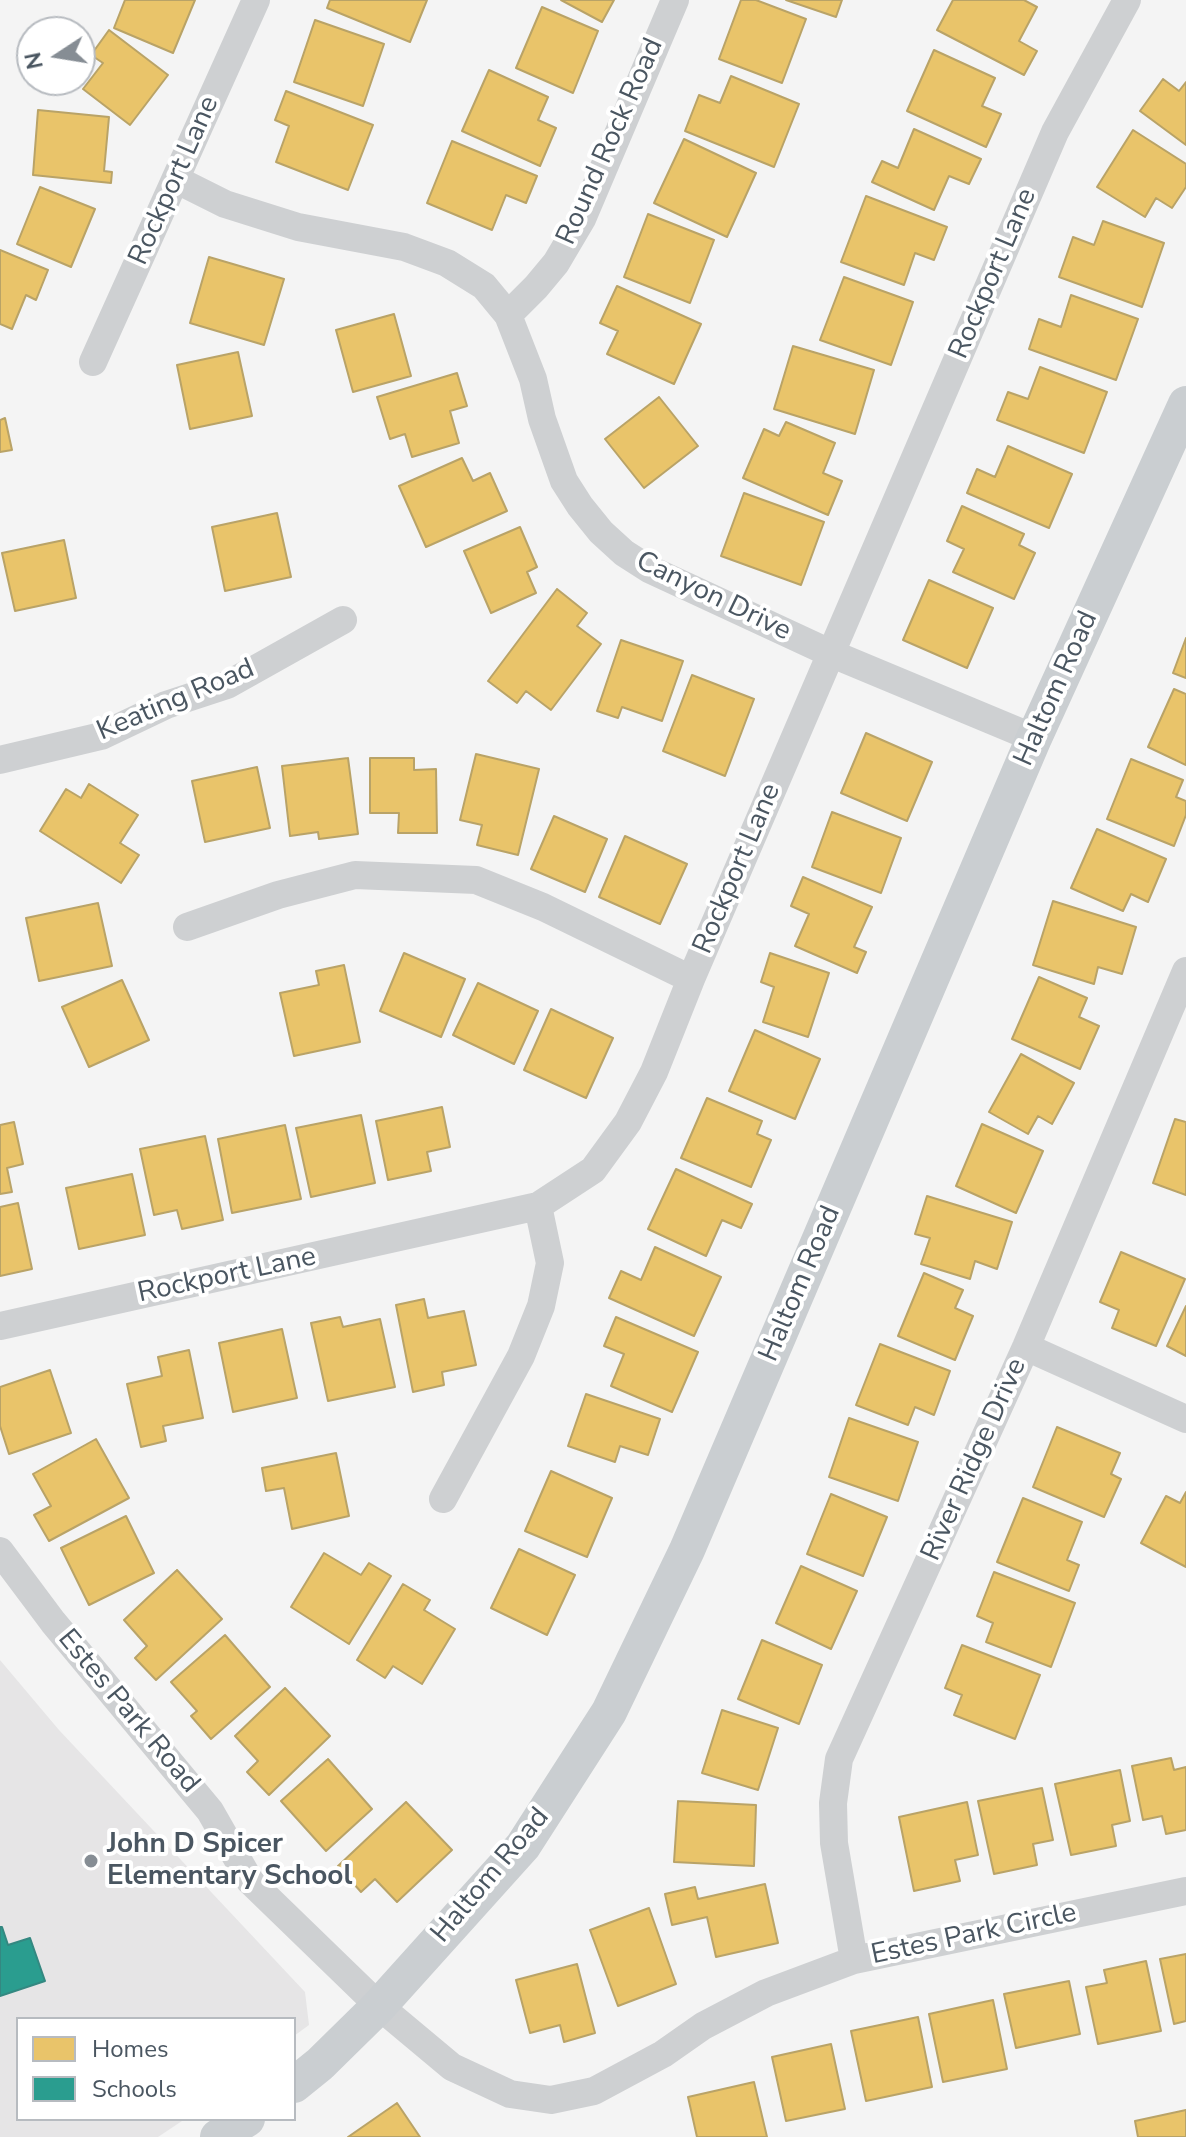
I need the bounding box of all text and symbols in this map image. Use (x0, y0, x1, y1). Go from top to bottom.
north arrow (16, 16, 96, 96)
street label: Round Rock Road (550, 34, 672, 250)
text: N (18, 49, 51, 72)
street label: Rockport Lane (123, 91, 227, 271)
street label: Rockport Lane (943, 184, 1045, 364)
street label: Canyon Drive (630, 545, 796, 649)
street label: Haltom Road (1008, 606, 1106, 772)
street label: Keating Road (92, 653, 260, 749)
street label: Rockport Lane (687, 779, 789, 959)
street label: Haltom Road (753, 1201, 849, 1367)
street label: Rockport Lane (135, 1241, 319, 1311)
street label: River Ridge Drive (915, 1354, 1035, 1566)
street label: Estes Park Road (50, 1623, 206, 1801)
street label: Haltom Road (425, 1802, 557, 1950)
place label: John D Spicer Elementary School (107, 1828, 352, 1894)
marker: John D Spicer Elementary School (82, 1852, 100, 1870)
street label: Estes Park Circle (868, 1897, 1080, 1973)
legend (16, 2017, 296, 2121)
text: Homes (92, 2033, 168, 2065)
text: Schools (92, 2073, 177, 2105)

